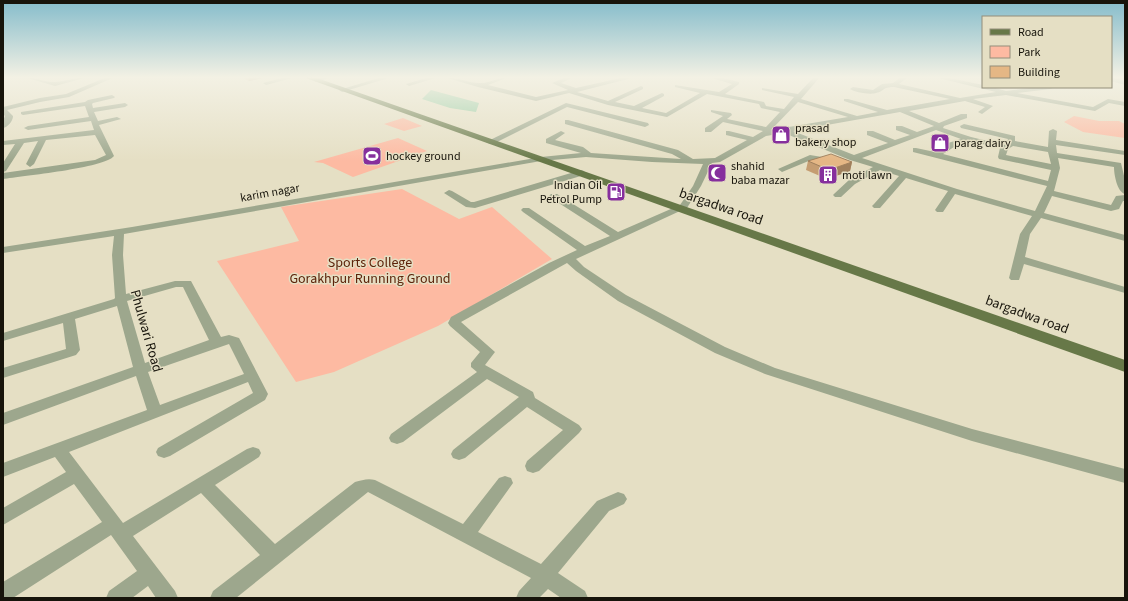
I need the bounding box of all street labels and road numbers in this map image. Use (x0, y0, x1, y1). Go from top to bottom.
street label: karim nagar (239, 179, 302, 207)
street label: bargadwa road (676, 183, 766, 231)
street label: Phulwari Road (125, 287, 167, 375)
street label: bargadwa road (982, 291, 1072, 339)

